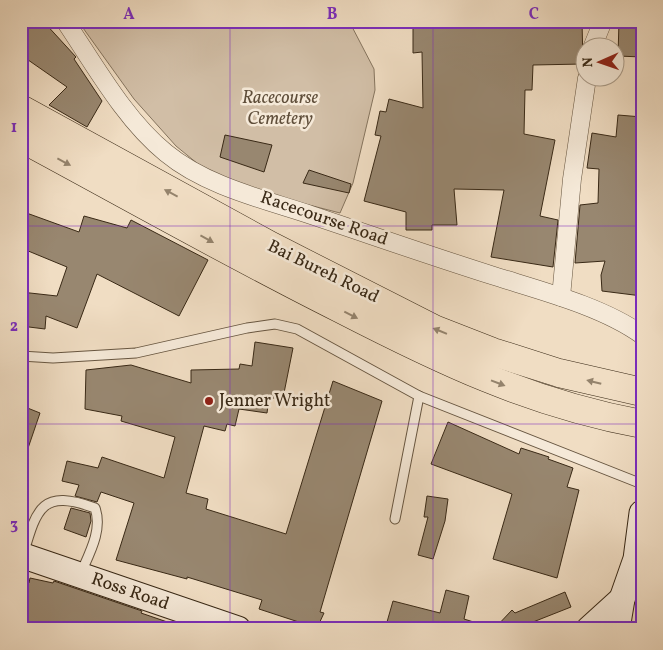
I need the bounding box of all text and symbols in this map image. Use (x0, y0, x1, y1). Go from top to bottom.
text: A (123, 4, 135, 26)
text: B (327, 4, 338, 26)
text: C (529, 4, 539, 26)
north arrow (576, 38, 626, 88)
text: N (579, 57, 598, 68)
park label: Racecourse Cemetery (242, 86, 318, 132)
text: 1 (11, 117, 17, 139)
one-way arrow (58, 157, 71, 166)
street label: Racecourse Road (257, 185, 391, 253)
one-way arrow (164, 189, 178, 197)
street label: Bai Bureh Road (263, 234, 383, 310)
one-way arrow (200, 235, 213, 244)
one-way arrow (344, 311, 358, 319)
text: 2 (10, 316, 18, 338)
one-way arrow (433, 327, 447, 335)
one-way arrow (587, 378, 602, 386)
one-way arrow (491, 379, 506, 387)
place label: Jenner Wright (219, 389, 330, 414)
marker: Jenner Wright (203, 395, 215, 407)
text: 3 (10, 514, 18, 536)
street label: Ross Road (88, 567, 172, 617)

